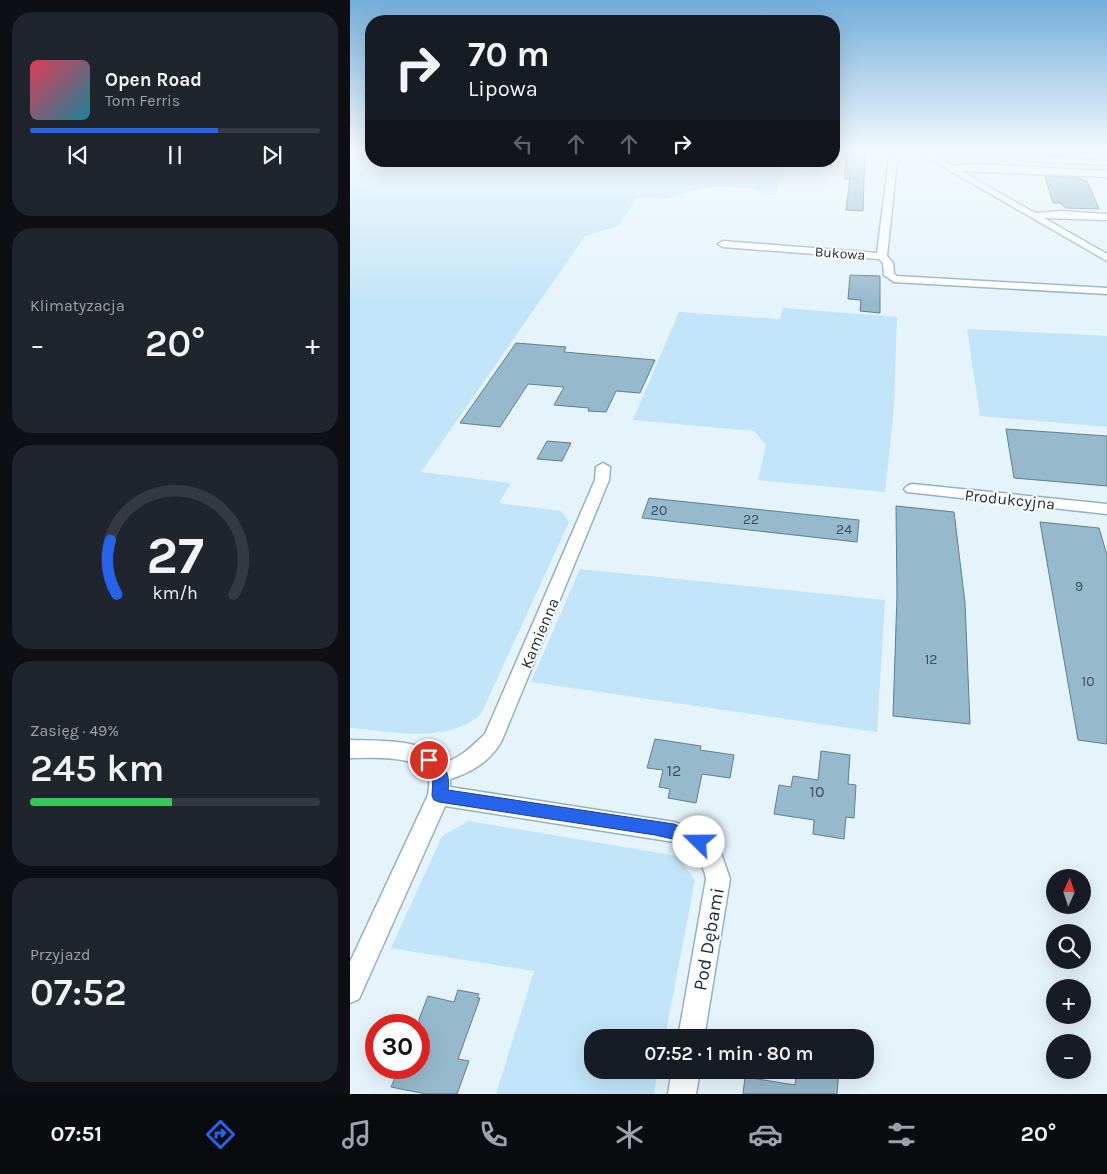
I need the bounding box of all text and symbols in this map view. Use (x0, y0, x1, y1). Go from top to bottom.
text: 70 m (468, 34, 550, 75)
icon: right (385, 35, 450, 100)
text: Open Road (105, 69, 202, 91)
text: Lipowa (468, 76, 538, 102)
text: Tom Ferris (105, 91, 180, 110)
icon: left (509, 130, 537, 158)
icon: ahead (562, 130, 590, 158)
icon: ahead (615, 130, 643, 158)
icon: right (668, 130, 696, 158)
icon: previous (64, 141, 92, 169)
icon: pause (161, 141, 189, 169)
icon: next (258, 141, 286, 169)
street label: Bukowa (814, 243, 866, 264)
text: Klimatyzacja (30, 296, 125, 315)
text: 20° (145, 321, 205, 366)
text: − (30, 328, 45, 361)
text: + (305, 328, 320, 361)
street label: Produkcyjna (964, 485, 1056, 514)
house number: 20 (651, 502, 667, 519)
house number: 22 (743, 511, 759, 528)
house number: 24 (836, 521, 852, 538)
text: 27 (146, 525, 204, 586)
house number: 9 (1075, 578, 1083, 595)
text: km/h (152, 583, 198, 604)
street label: Kamienna (516, 595, 563, 671)
house number: 12 (925, 651, 937, 668)
house number: 10 (1082, 673, 1094, 690)
text: Zasięg · 49% (30, 721, 119, 740)
pin (408, 739, 450, 781)
text: 245 km (30, 746, 164, 791)
icon: arrive (415, 746, 443, 774)
house number: 12 (667, 761, 681, 780)
house number: 10 (810, 782, 824, 801)
position arrow (672, 815, 724, 867)
north arrow (1046, 869, 1091, 914)
map controls (1046, 869, 1091, 1079)
street label: Pod Dębami (689, 886, 729, 992)
button: search (1046, 924, 1091, 969)
text: Przyjazd (30, 945, 91, 964)
text: 07:52 (30, 970, 127, 1015)
button: + (1046, 979, 1091, 1024)
speed limit sign: 30 (365, 1014, 430, 1079)
button: − (1046, 1034, 1091, 1079)
text: 07:52 · 1 min · 80 m (645, 1043, 813, 1065)
icon: directions (203, 1117, 238, 1152)
icon: music (339, 1117, 374, 1152)
icon: phone (476, 1117, 511, 1152)
icon: climate (612, 1117, 647, 1152)
icon: car (748, 1117, 783, 1152)
icon: filters (884, 1117, 919, 1152)
text: 07:51 (51, 1121, 102, 1147)
text: 20° (1021, 1121, 1056, 1147)

